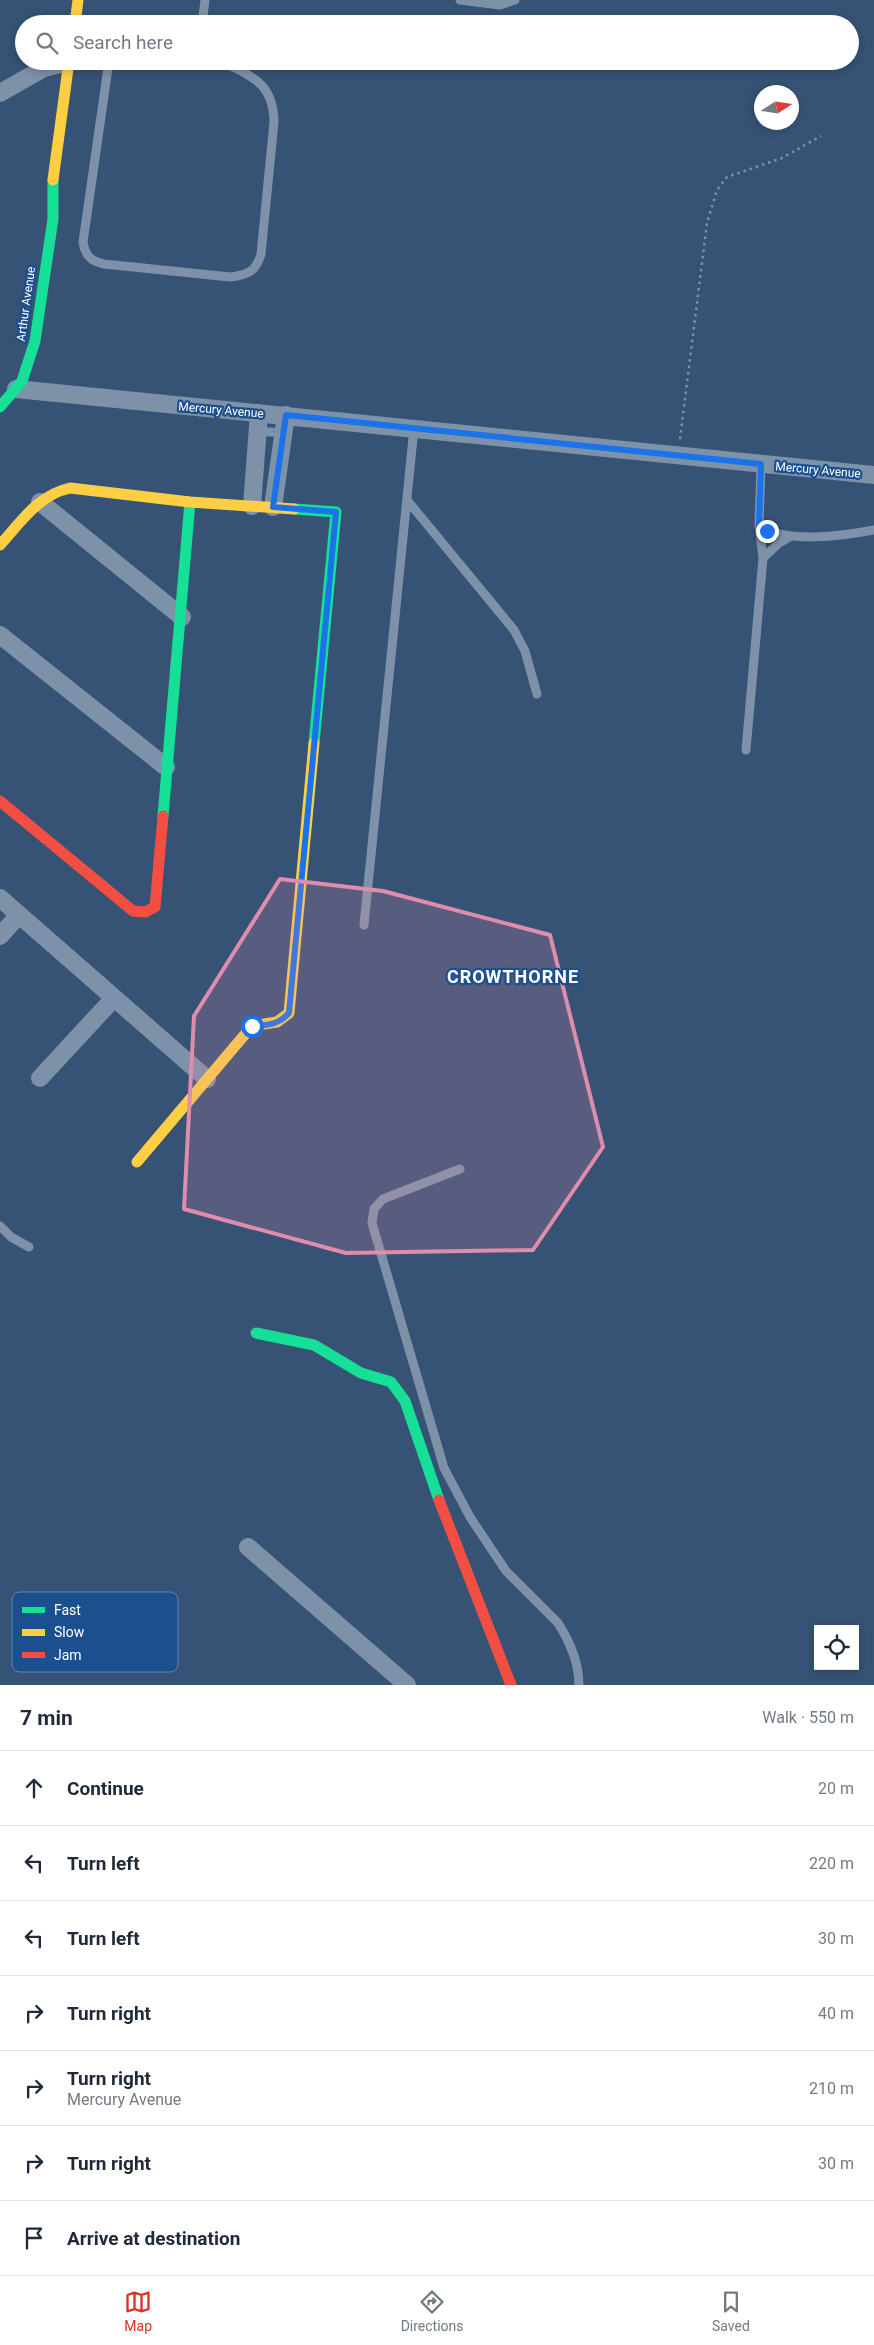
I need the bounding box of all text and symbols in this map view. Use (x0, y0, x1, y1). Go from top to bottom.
search box (15, 15, 859, 70)
icon: search (33, 29, 61, 57)
text: Search here (73, 31, 173, 54)
north arrow (754, 85, 799, 130)
street label: Arthur Avenue (14, 266, 38, 342)
street label: Mercury Avenue (178, 399, 264, 421)
street label: Mercury Avenue (775, 459, 861, 481)
route end (756, 520, 779, 543)
district label: CROWTHORNE (447, 966, 579, 987)
route start (241, 1015, 264, 1038)
legend (12, 1592, 178, 1672)
text: Fast (54, 1602, 81, 1618)
text: Slow (54, 1624, 85, 1640)
map controls (814, 1625, 859, 1670)
button: locate (814, 1625, 859, 1670)
text: Jam (54, 1647, 82, 1663)
text: 7 min (20, 1706, 73, 1730)
text: Walk · 550 m (762, 1708, 854, 1727)
icon: ahead (20, 1774, 48, 1802)
text: Continue (67, 1777, 144, 1800)
text: 20 m (818, 1779, 854, 1798)
icon: left (20, 1849, 48, 1877)
text: Turn left (67, 1852, 140, 1875)
text: 220 m (809, 1854, 854, 1873)
icon: left (20, 1924, 48, 1952)
text: Turn left (67, 1927, 140, 1950)
text: 30 m (818, 1929, 854, 1948)
icon: right (20, 1999, 48, 2027)
text: Turn right (67, 2002, 151, 2025)
text: 40 m (818, 2004, 854, 2023)
text: Turn right (67, 2067, 151, 2090)
icon: right (20, 2074, 48, 2102)
text: 210 m (809, 2079, 854, 2098)
text: Mercury Avenue (67, 2090, 181, 2109)
icon: right (20, 2149, 48, 2177)
text: Turn right (67, 2152, 151, 2175)
text: 30 m (818, 2154, 854, 2173)
icon: arrive (20, 2224, 48, 2252)
text: Arrive at destination (67, 2227, 240, 2250)
tab: Map (124, 2288, 152, 2334)
tab: Directions (401, 2288, 464, 2334)
tab: Saved (712, 2288, 750, 2334)

